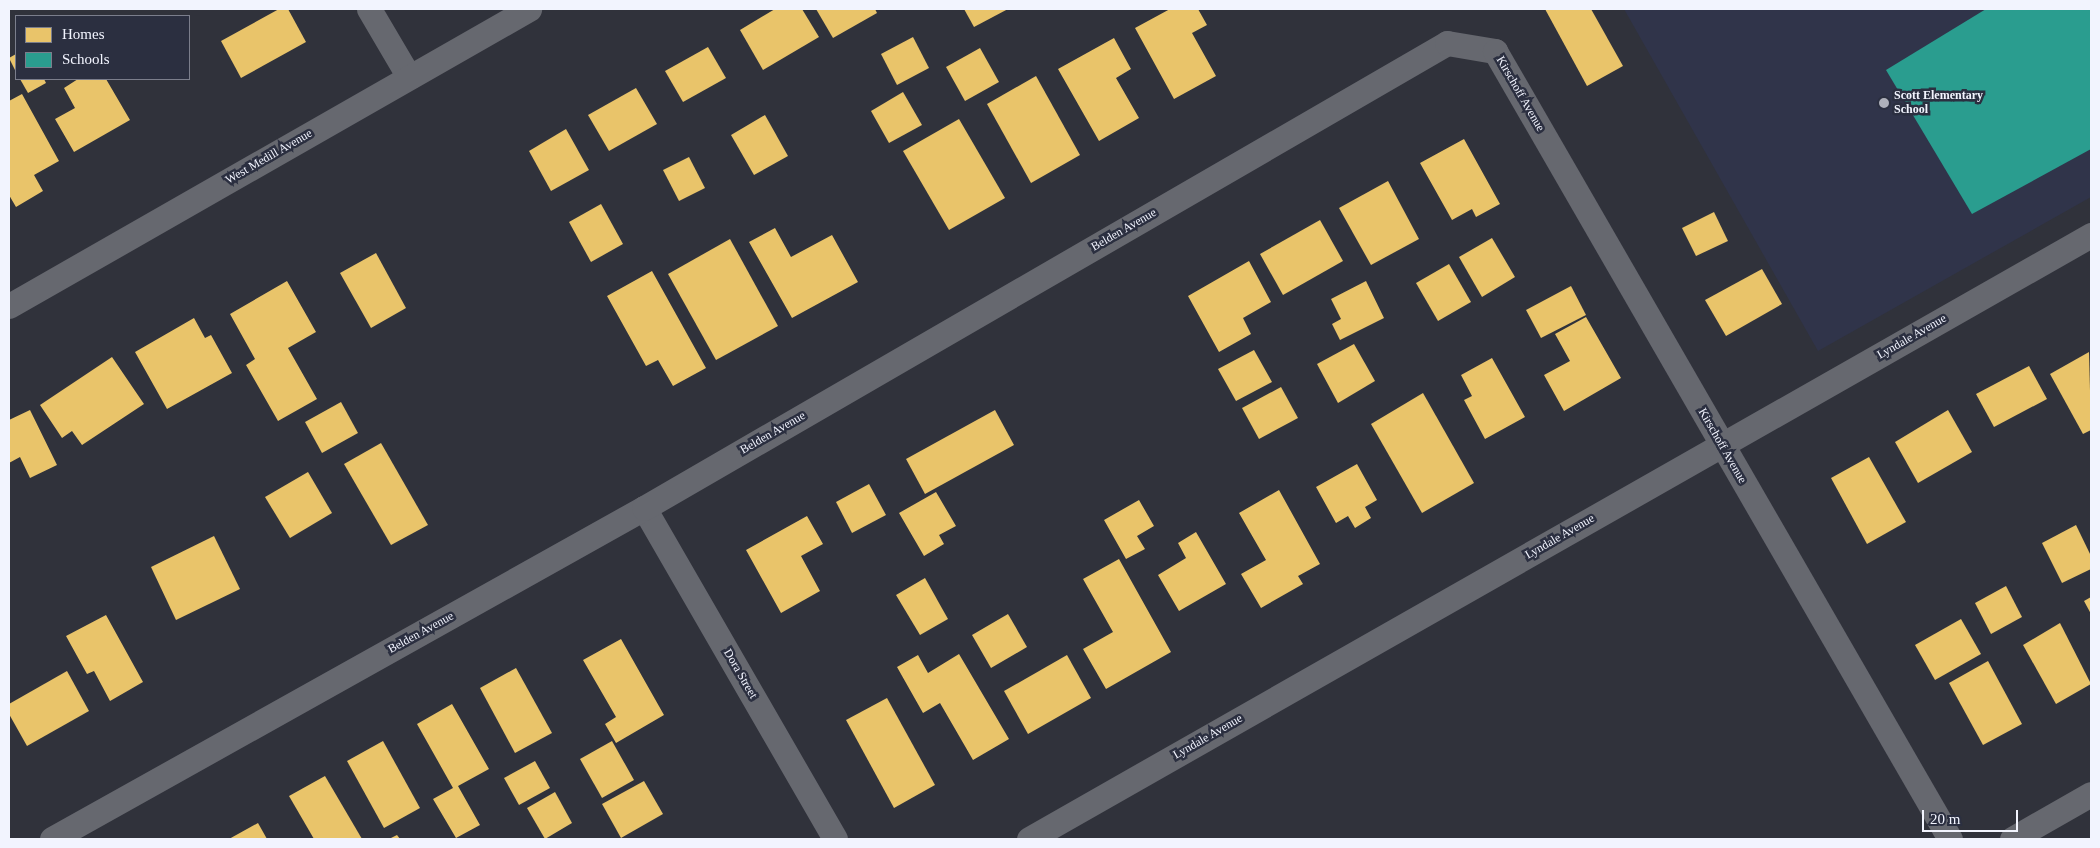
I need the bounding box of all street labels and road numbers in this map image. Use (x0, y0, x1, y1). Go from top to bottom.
street label: Kirschoff Avenue (1492, 54, 1548, 134)
street label: West Medill Avenue (223, 126, 315, 188)
street label: Belden Avenue (1089, 205, 1159, 255)
street label: Lyndale Avenue (1875, 311, 1949, 363)
street label: Kirschoff Avenue (1694, 406, 1750, 486)
street label: Belden Avenue (738, 408, 808, 458)
street label: Lyndale Avenue (1523, 511, 1597, 563)
street label: Belden Avenue (385, 609, 457, 657)
street label: Dora Street (720, 647, 760, 701)
street label: Lyndale Avenue (1171, 711, 1245, 763)

